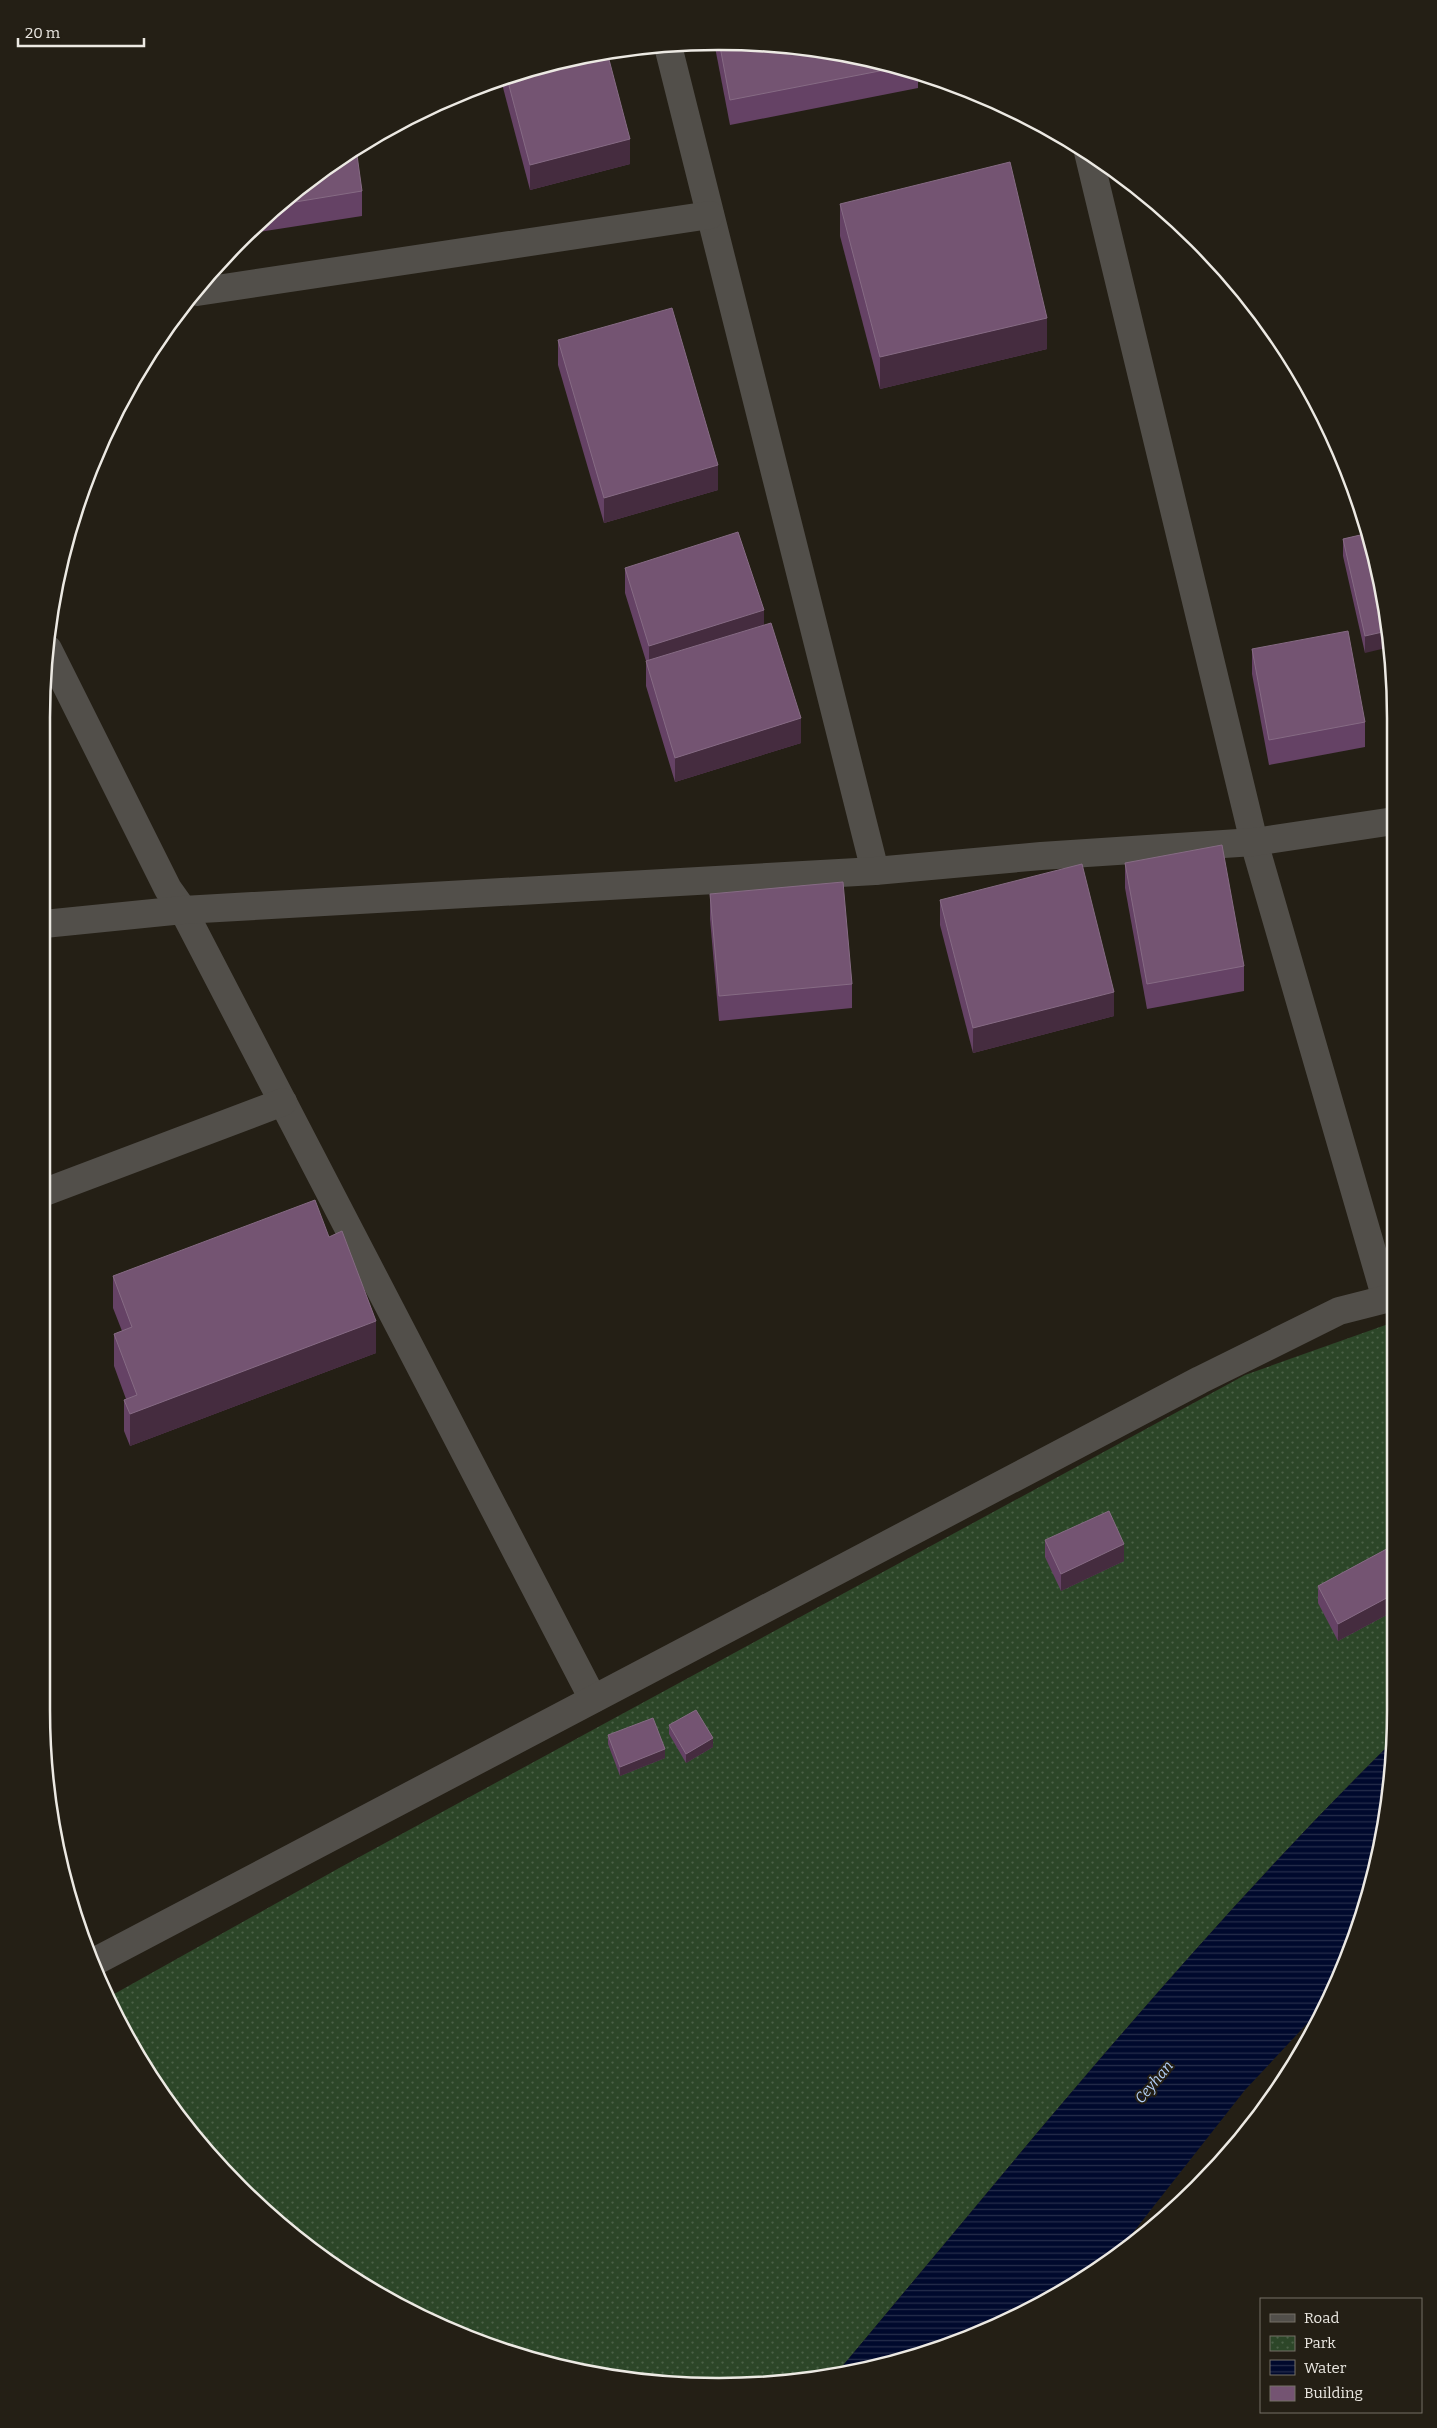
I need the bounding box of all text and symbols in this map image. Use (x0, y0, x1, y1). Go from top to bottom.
scale bar (18, 15, 144, 47)
text: 20 m (25, 24, 61, 42)
water label: Ceyhan (1131, 2057, 1177, 2107)
legend (1260, 2298, 1422, 2413)
text: Road (1304, 2309, 1339, 2327)
text: Park (1304, 2334, 1336, 2352)
text: Water (1304, 2359, 1347, 2377)
text: Building (1304, 2384, 1363, 2402)

